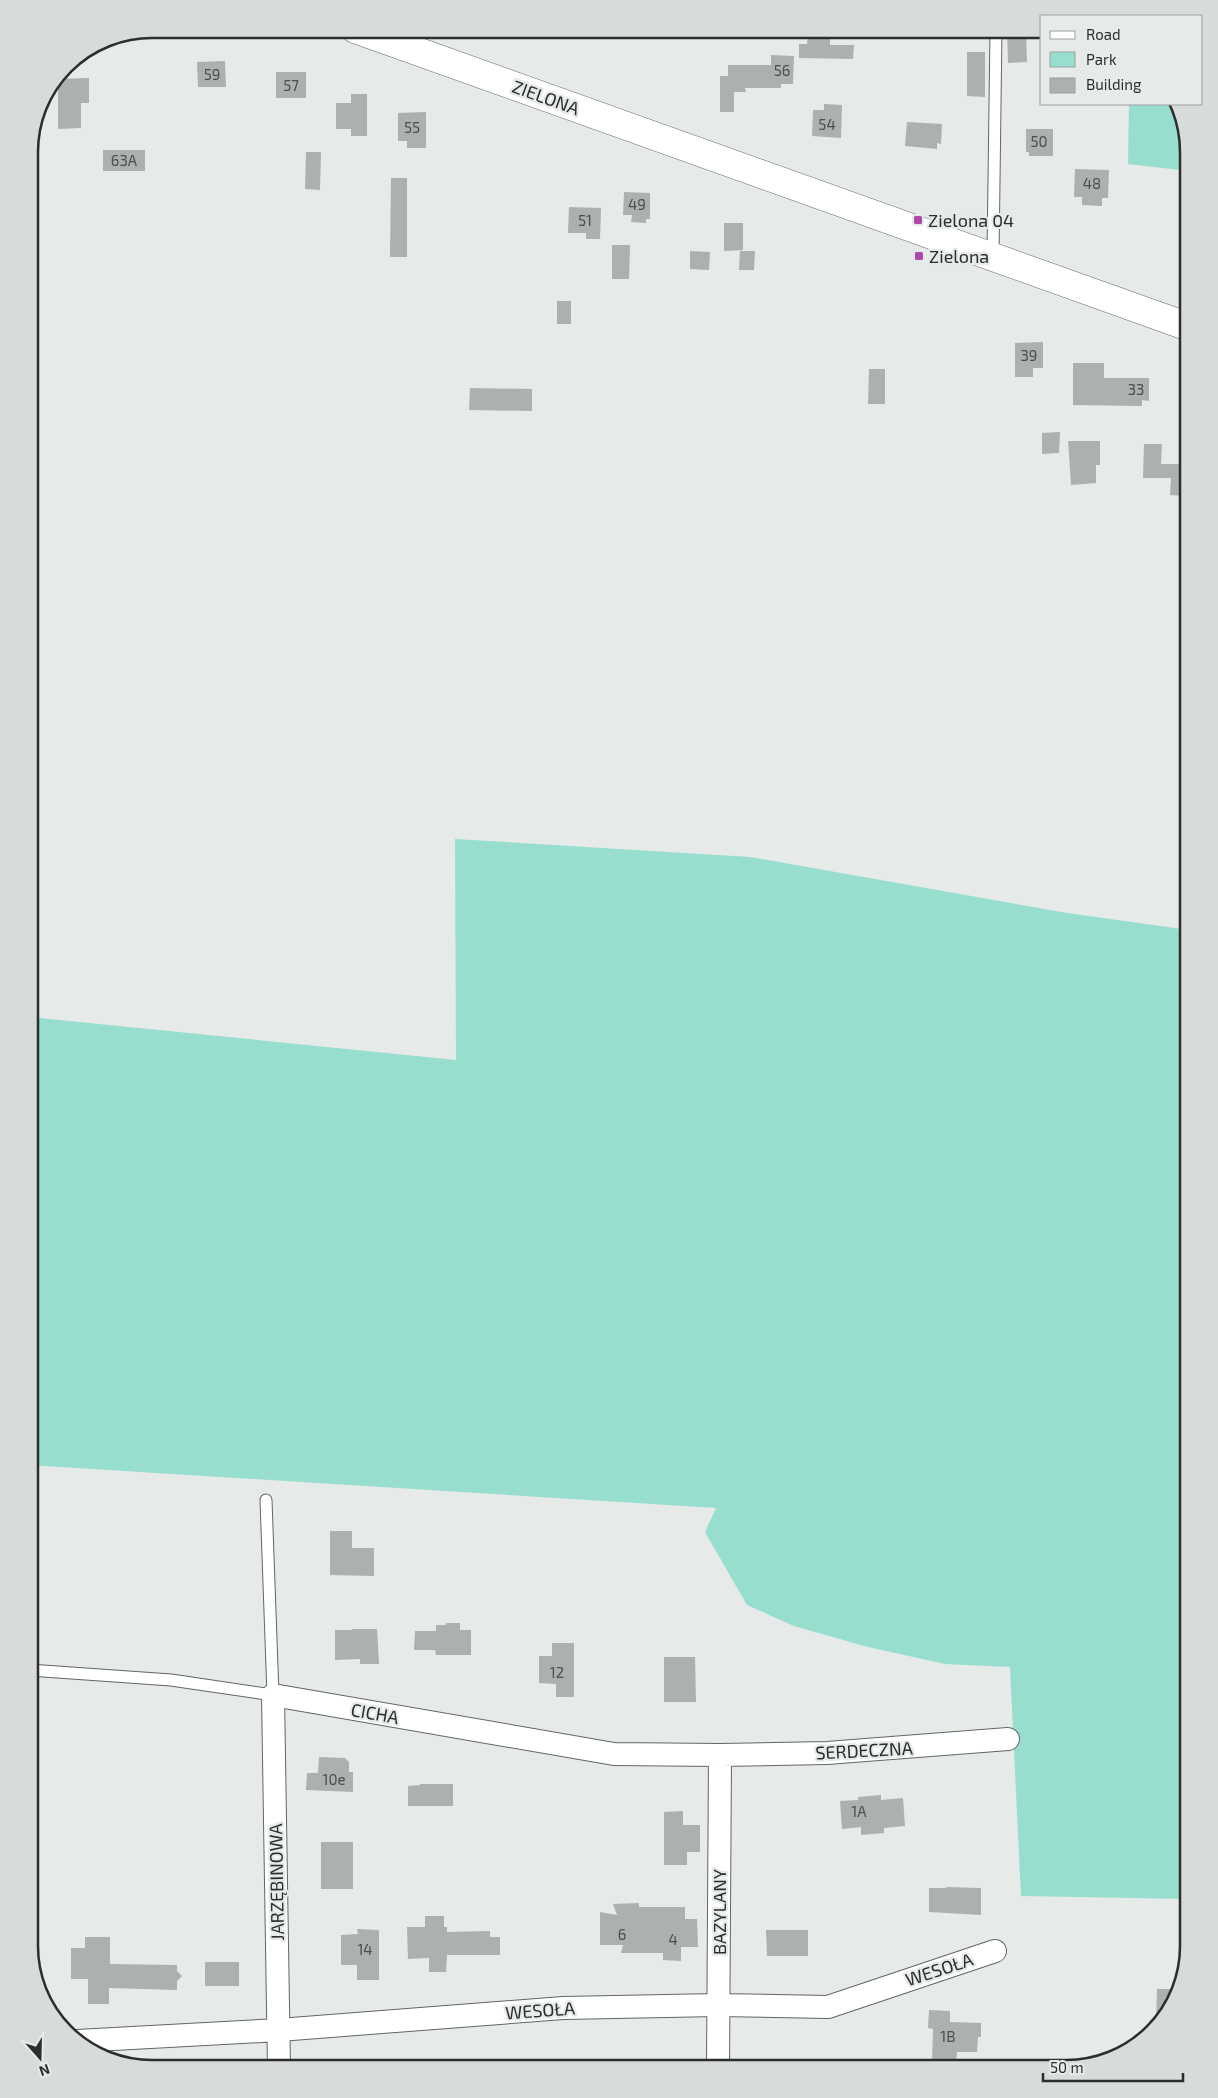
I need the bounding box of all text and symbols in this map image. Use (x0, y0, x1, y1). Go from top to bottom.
legend (1040, 15, 1203, 105)
text: Road (1086, 25, 1121, 43)
text: Park (1086, 50, 1117, 68)
house number: 56 (774, 61, 790, 79)
house number: 59 (204, 65, 220, 83)
street label: ZIELONA (509, 75, 583, 120)
text: Building (1086, 75, 1142, 93)
house number: 57 (283, 76, 299, 94)
house number: 54 (818, 115, 836, 133)
house number: 55 (404, 118, 420, 136)
house number: 50 (1030, 132, 1048, 150)
house number: 63A (111, 151, 138, 169)
house number: 48 (1083, 174, 1101, 192)
house number: 49 (628, 195, 646, 213)
place label: Zielona 04 (928, 209, 1014, 231)
house number: 51 (578, 211, 592, 229)
marker: Zielona 04 (912, 214, 924, 226)
place label: Zielona (929, 245, 989, 267)
marker: Zielona (913, 250, 925, 262)
house number: 39 (1021, 346, 1037, 364)
house number: 33 (1128, 380, 1144, 398)
house number: 12 (550, 1663, 564, 1681)
street label: CICHA (349, 1698, 402, 1728)
street label: SERDECZNA (815, 1736, 914, 1764)
house number: 10e (322, 1770, 346, 1788)
house number: 1A (851, 1802, 867, 1820)
street label: JARZĘBINOWA (264, 1822, 288, 1941)
street label: BAZYLANY (708, 1868, 730, 1955)
house number: 6 (618, 1925, 626, 1943)
house number: 4 (668, 1930, 678, 1948)
house number: 14 (357, 1940, 373, 1958)
street label: WESOŁA (902, 1948, 976, 1990)
street label: WESOŁA (504, 1997, 576, 2023)
house number: 1B (940, 2027, 956, 2045)
north arrow (15, 2033, 65, 2083)
scale bar (1043, 2050, 1183, 2082)
text: 50 m (1050, 2058, 1084, 2076)
text: N (37, 2061, 52, 2080)

